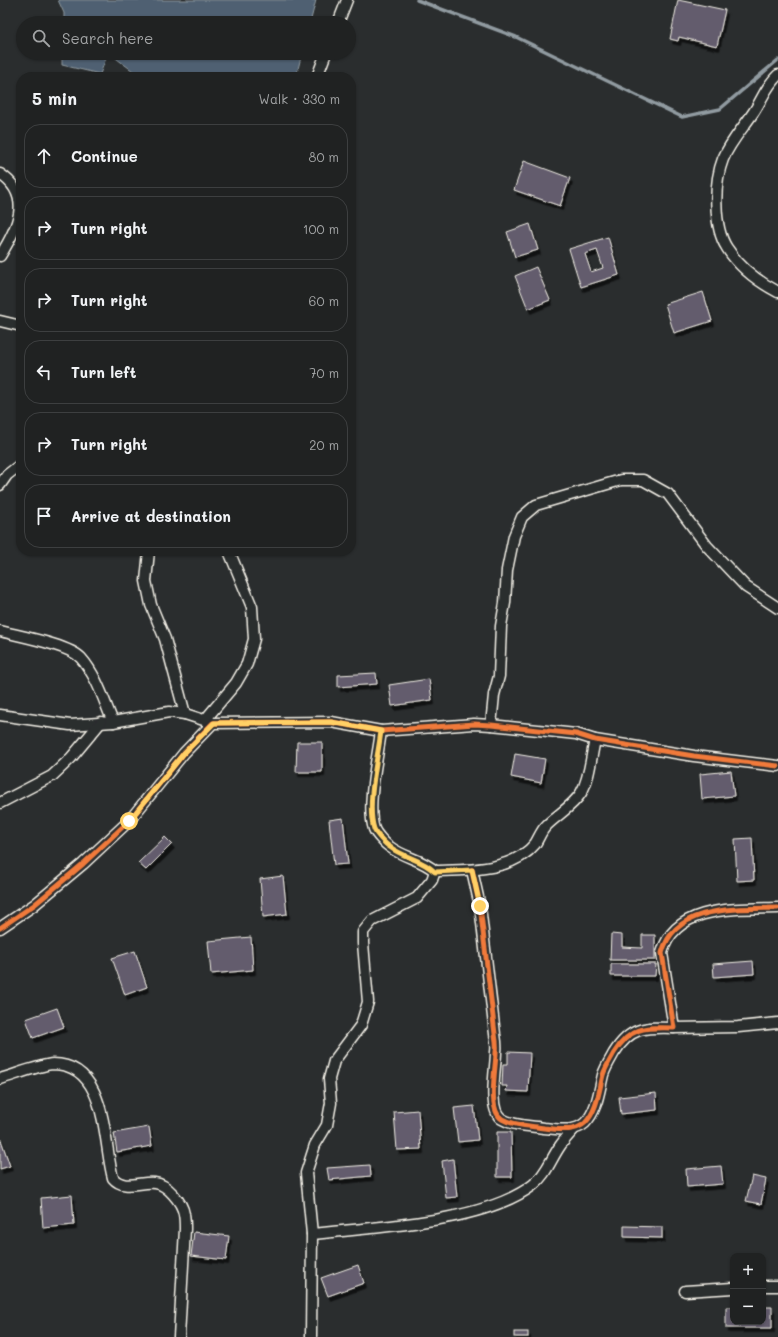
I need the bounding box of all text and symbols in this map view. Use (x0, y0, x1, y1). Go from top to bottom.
search box (16, 16, 356, 60)
icon: search (30, 27, 52, 49)
text: Search here (62, 28, 153, 48)
text: 5 min (32, 87, 77, 109)
text: Walk · 330 m (259, 90, 340, 107)
icon: ahead (33, 145, 55, 167)
text: Continue (71, 146, 138, 166)
text: 80 m (309, 148, 339, 165)
icon: right (33, 217, 55, 239)
text: Turn right (71, 218, 148, 238)
text: 100 m (303, 220, 339, 237)
icon: right (33, 289, 55, 311)
text: Turn right (71, 290, 148, 310)
text: 60 m (309, 292, 339, 309)
icon: left (33, 361, 55, 383)
text: Turn left (71, 362, 136, 382)
text: 70 m (309, 364, 339, 381)
icon: right (33, 433, 55, 455)
text: Turn right (71, 434, 148, 454)
text: 20 m (309, 436, 339, 453)
icon: arrive (33, 505, 55, 527)
text: Arrive at destination (71, 506, 231, 526)
route start (120, 812, 138, 830)
route end (471, 897, 489, 915)
map controls (730, 1253, 766, 1325)
button: + (730, 1253, 766, 1289)
button: − (730, 1289, 766, 1325)

